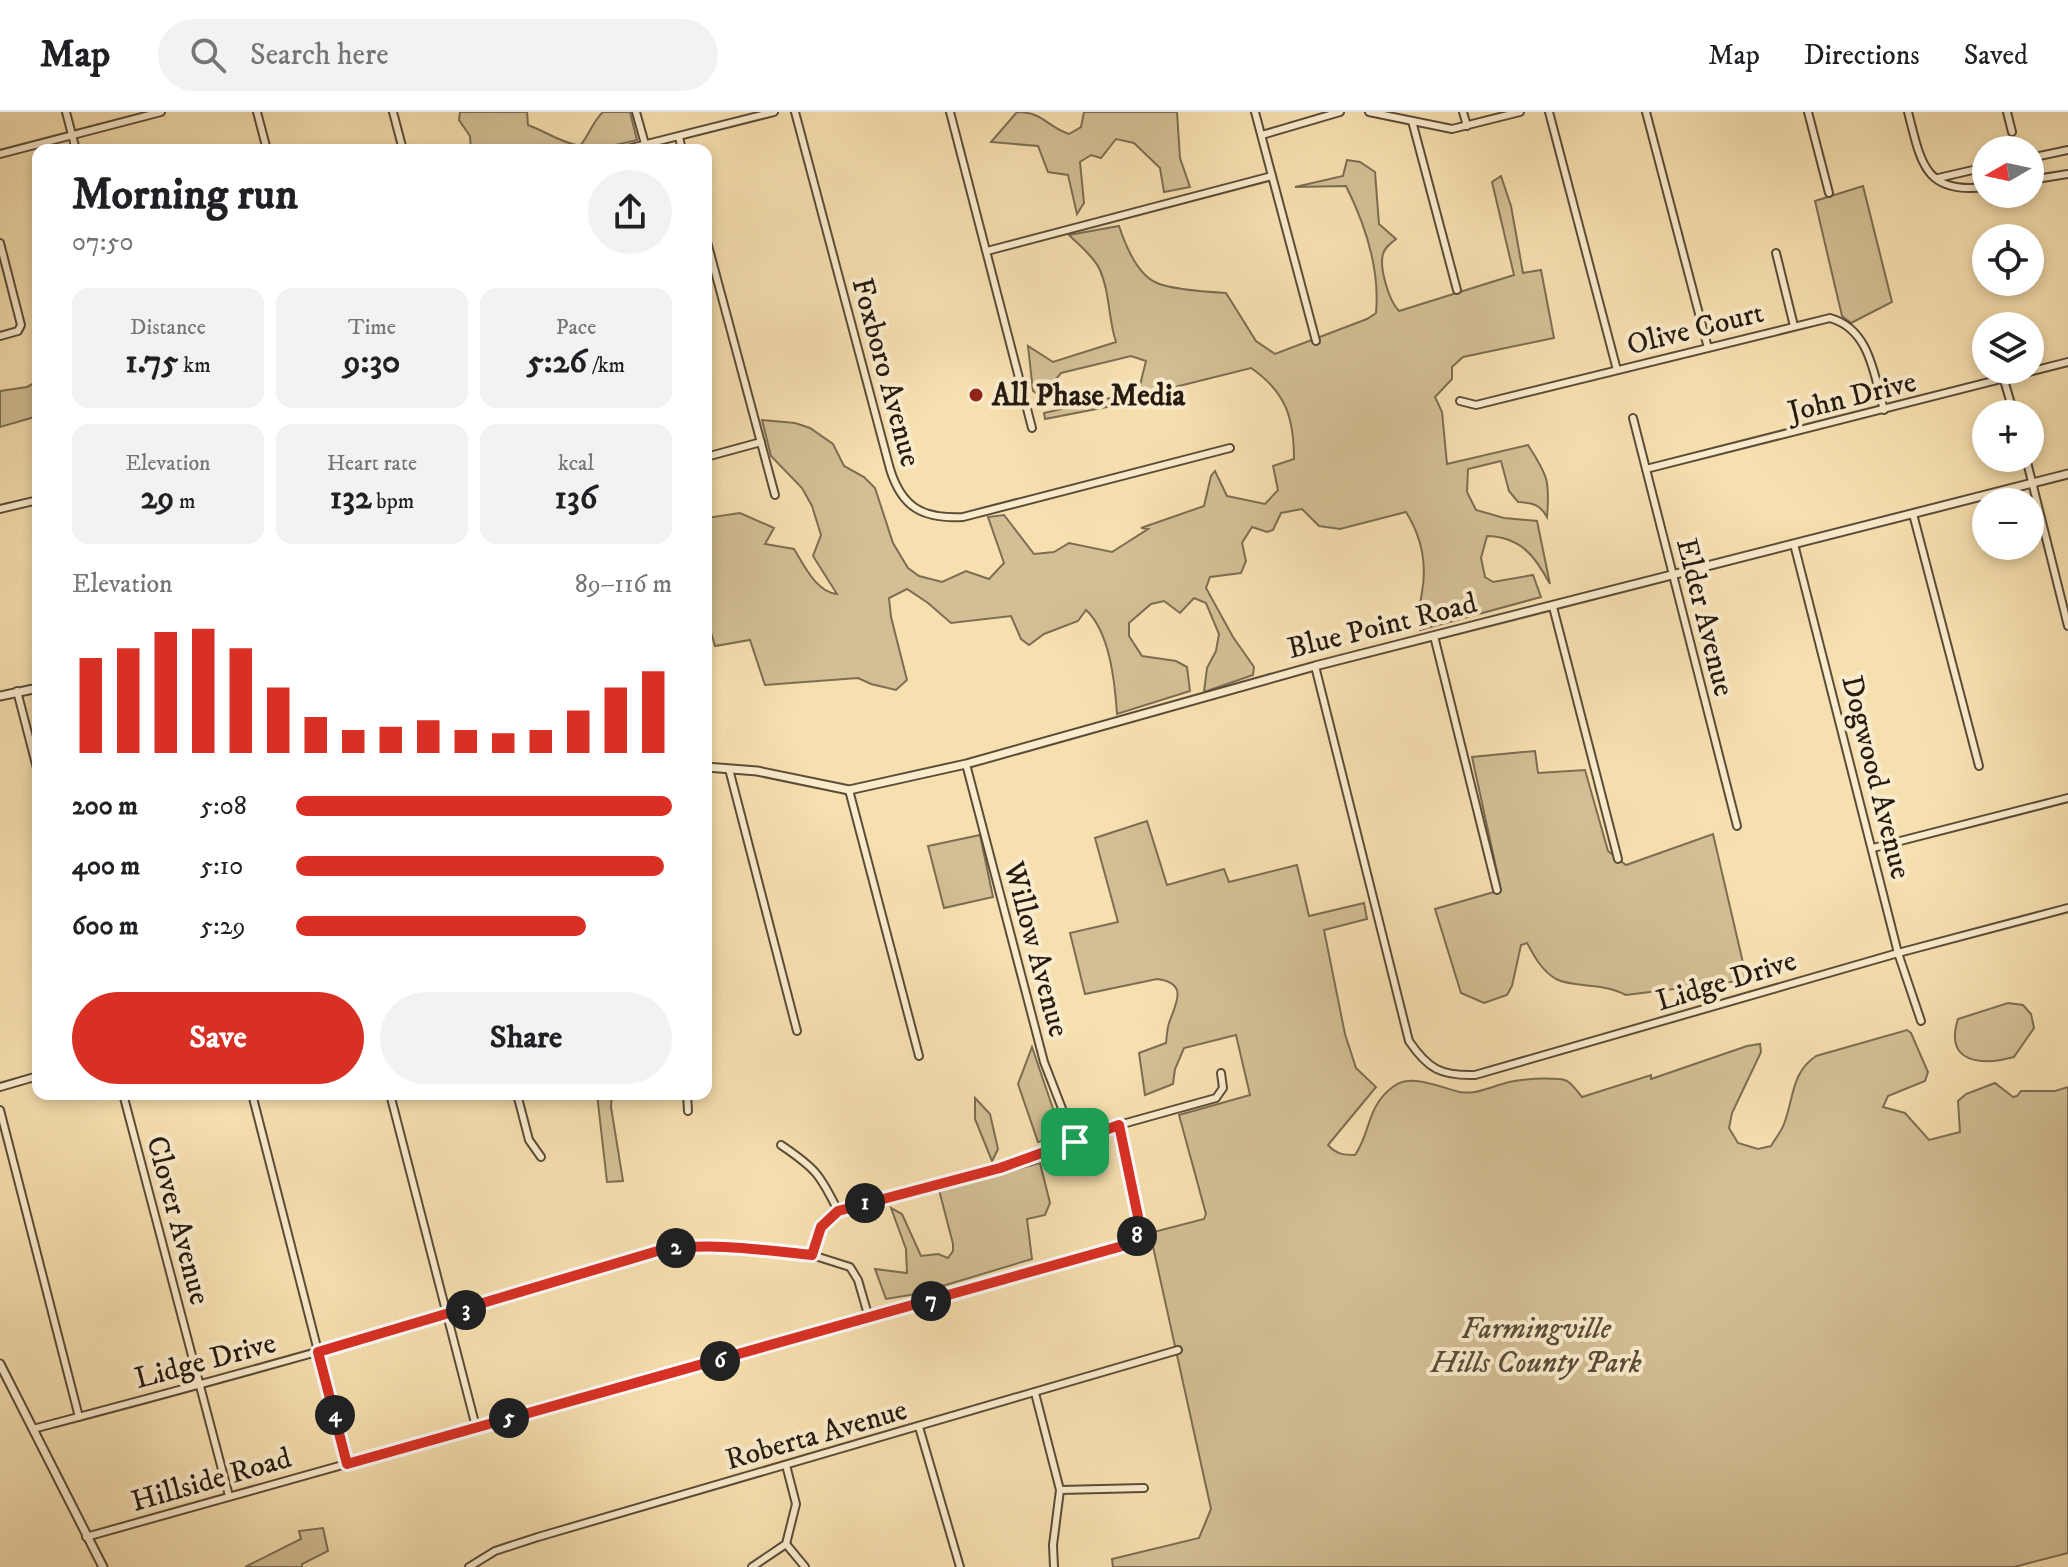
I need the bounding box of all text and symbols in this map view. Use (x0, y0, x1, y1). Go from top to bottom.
search box (158, 19, 718, 91)
text: Map (40, 31, 110, 79)
icon: search (186, 33, 230, 77)
text: Search here (250, 37, 389, 74)
text: Map (1708, 38, 1760, 73)
text: Directions (1804, 38, 1920, 73)
text: Saved (1964, 38, 2028, 73)
north arrow (1972, 136, 2044, 208)
map controls (1972, 136, 2044, 560)
text: Morning run (72, 168, 298, 223)
button: share (588, 170, 672, 254)
button: locate (1972, 224, 2044, 296)
text: 07:50 (72, 226, 133, 259)
street label: Foxboro Avenue (843, 274, 929, 471)
street label: Olive Court (1623, 295, 1768, 364)
button: layers (1972, 312, 2044, 384)
text: Distance (130, 314, 206, 341)
text: Time (348, 314, 396, 341)
text: Pace (556, 314, 596, 341)
text: 1.75 (125, 341, 179, 383)
text: 9:30 (344, 341, 400, 383)
text: 5:26 (527, 341, 587, 383)
text: km (179, 352, 211, 379)
text: /km (587, 352, 625, 379)
street label: John Drive (1782, 364, 1920, 432)
place label: All Phase Media (991, 378, 1186, 415)
marker: All Phase Media (967, 386, 985, 404)
button: + (1972, 400, 2044, 472)
text: Elevation (125, 450, 211, 477)
text: Heart rate (327, 450, 417, 477)
text: kcal (558, 450, 594, 477)
text: 29 (141, 477, 174, 519)
text: 132 (330, 477, 372, 519)
text: 136 (555, 477, 597, 519)
text: m (174, 488, 195, 515)
text: bpm (372, 488, 414, 515)
button: − (1972, 488, 2044, 560)
street label: Elder Avenue (1667, 534, 1742, 700)
text: Elevation (72, 568, 173, 601)
text: 89–116 m (575, 568, 672, 601)
street label: Blue Point Road (1284, 585, 1481, 668)
street label: Dogwood Avenue (1832, 672, 1919, 883)
text: 200 m (72, 790, 138, 823)
text: 5:08 (200, 790, 247, 823)
text: 400 m (72, 850, 140, 883)
text: 5:10 (200, 850, 243, 883)
street label: Willow Avenue (994, 857, 1077, 1041)
text: 600 m (72, 910, 139, 943)
text: 5:29 (200, 910, 245, 943)
street label: Lidge Drive (1652, 943, 1801, 1020)
button: Save (72, 992, 364, 1084)
button: Share (380, 992, 672, 1084)
pin (1041, 1108, 1109, 1176)
icon: arrive (1053, 1120, 1097, 1164)
street label: Clover Avenue (137, 1132, 218, 1309)
pin: 1 (845, 1183, 885, 1223)
text: 1 (861, 1189, 869, 1216)
pin: 8 (1117, 1216, 1157, 1256)
text: 8 (1131, 1222, 1143, 1249)
pin: 2 (656, 1228, 696, 1268)
text: 2 (671, 1234, 681, 1261)
pin: 7 (911, 1281, 951, 1321)
text: 7 (925, 1287, 937, 1314)
pin: 3 (446, 1290, 486, 1330)
text: 3 (462, 1296, 470, 1323)
park label: Farmingville Hills County Park (1430, 1311, 1642, 1382)
street label: Lidge Drive (131, 1325, 280, 1398)
pin: 6 (700, 1341, 740, 1381)
text: 6 (714, 1347, 726, 1374)
street label: Roberta Avenue (721, 1392, 912, 1479)
pin: 4 (315, 1395, 355, 1435)
pin: 5 (489, 1398, 529, 1438)
text: 4 (329, 1401, 341, 1428)
text: 5 (504, 1404, 514, 1431)
street label: Hillside Road (127, 1440, 296, 1521)

